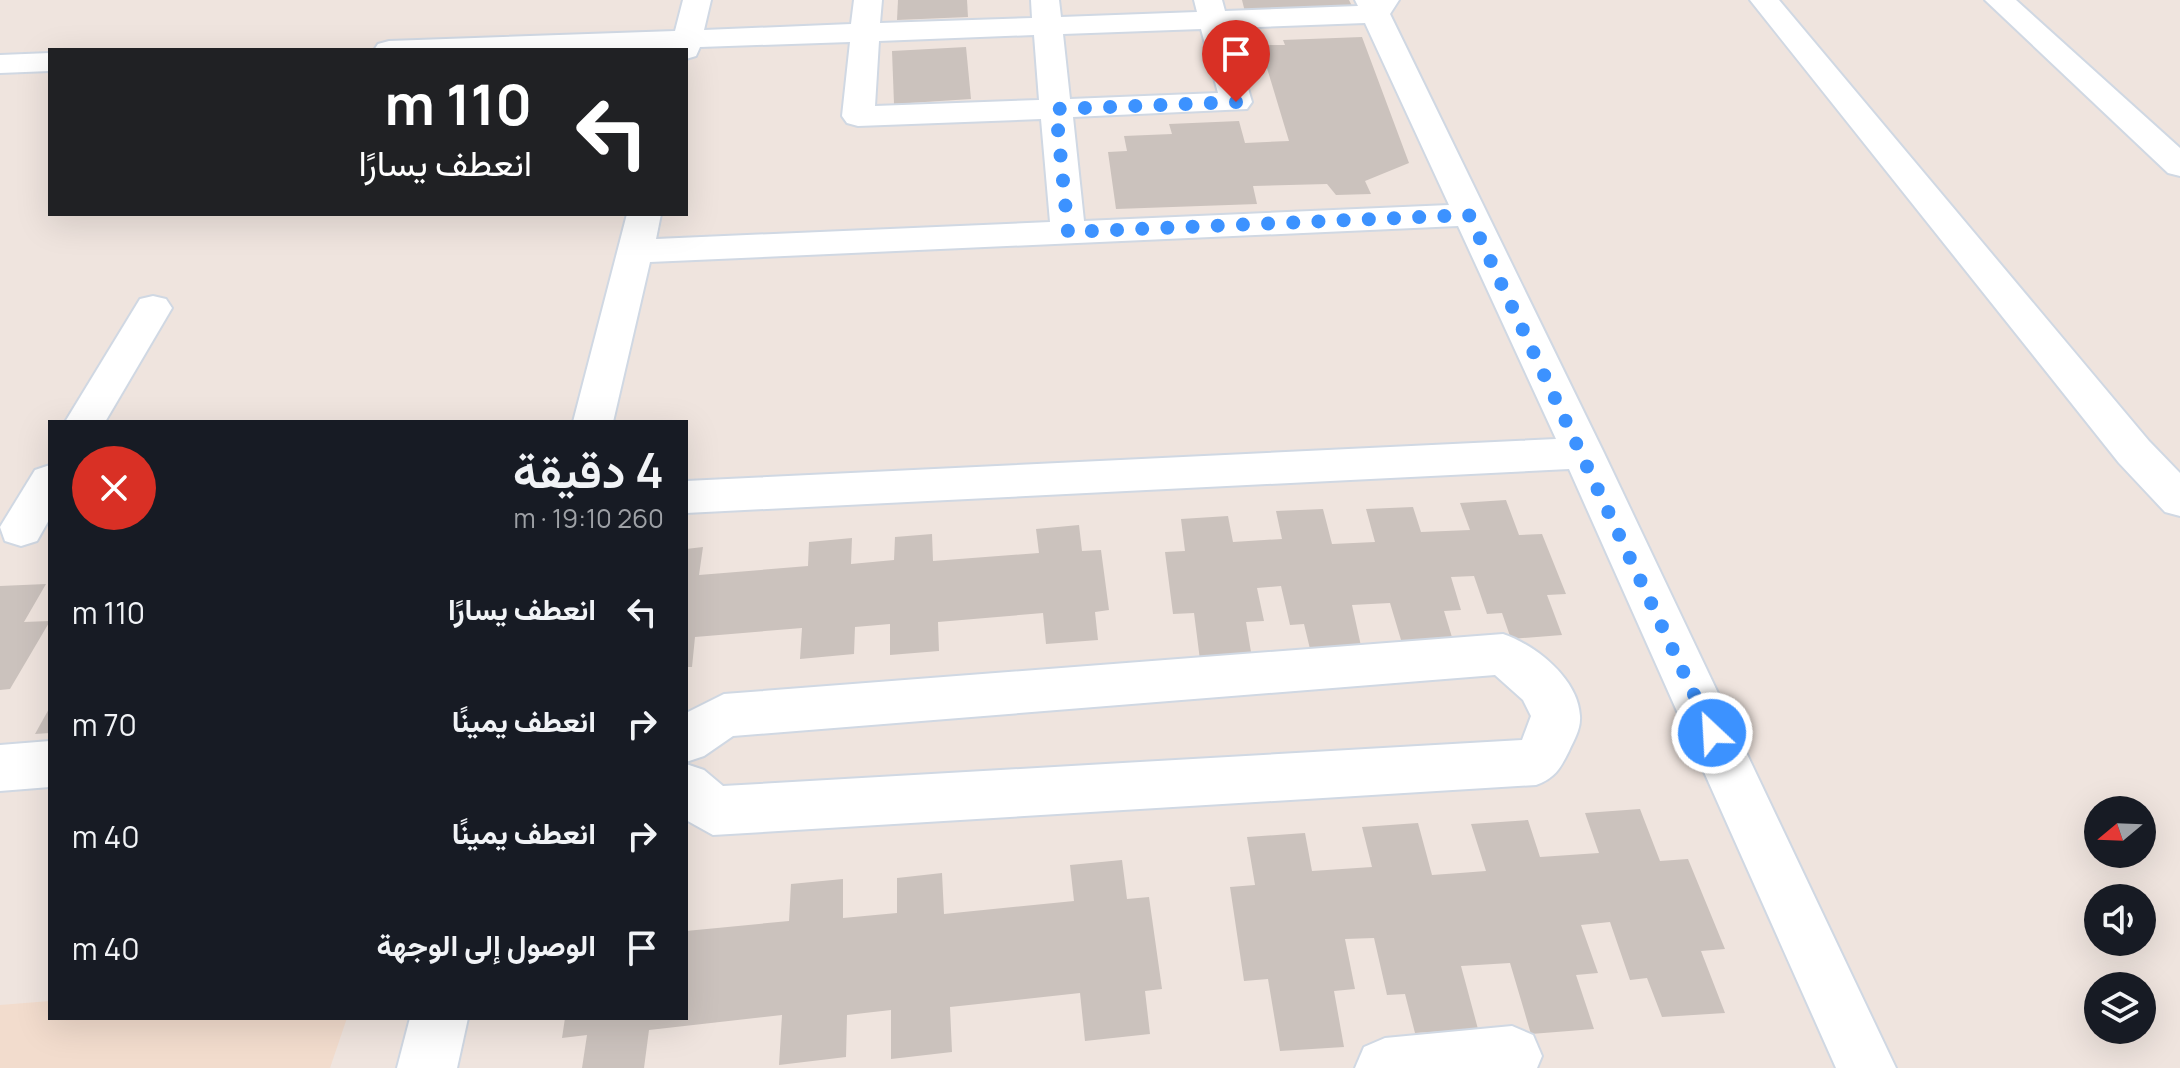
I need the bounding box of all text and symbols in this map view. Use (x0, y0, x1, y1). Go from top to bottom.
pin (1202, 20, 1270, 102)
icon: arrive (1214, 32, 1258, 76)
text: 110 m (385, 65, 532, 142)
icon: left (560, 80, 664, 184)
text: انعطف يسارًا (359, 138, 532, 187)
text: 4 دقيقة (513, 437, 664, 502)
button: close (72, 446, 156, 530)
text: 260 m · 19:10 (514, 500, 664, 536)
text: انعطف يسارًا (448, 588, 596, 629)
icon: left (620, 590, 664, 634)
text: 110 m (72, 592, 145, 633)
position arrow (1670, 691, 1754, 775)
text: انعطف يمينًا (452, 700, 596, 741)
icon: right (620, 702, 664, 746)
text: 70 m (72, 704, 137, 745)
north arrow (2084, 796, 2156, 868)
map controls (2084, 796, 2156, 1044)
text: انعطف يمينًا (452, 812, 596, 853)
icon: right (620, 814, 664, 858)
text: 40 m (72, 816, 139, 857)
button: sound (2084, 884, 2156, 956)
text: الوصول إلى الوجهة (377, 924, 596, 965)
icon: arrive (620, 926, 664, 970)
text: 40 m (72, 928, 139, 969)
button: layers (2084, 972, 2156, 1044)

